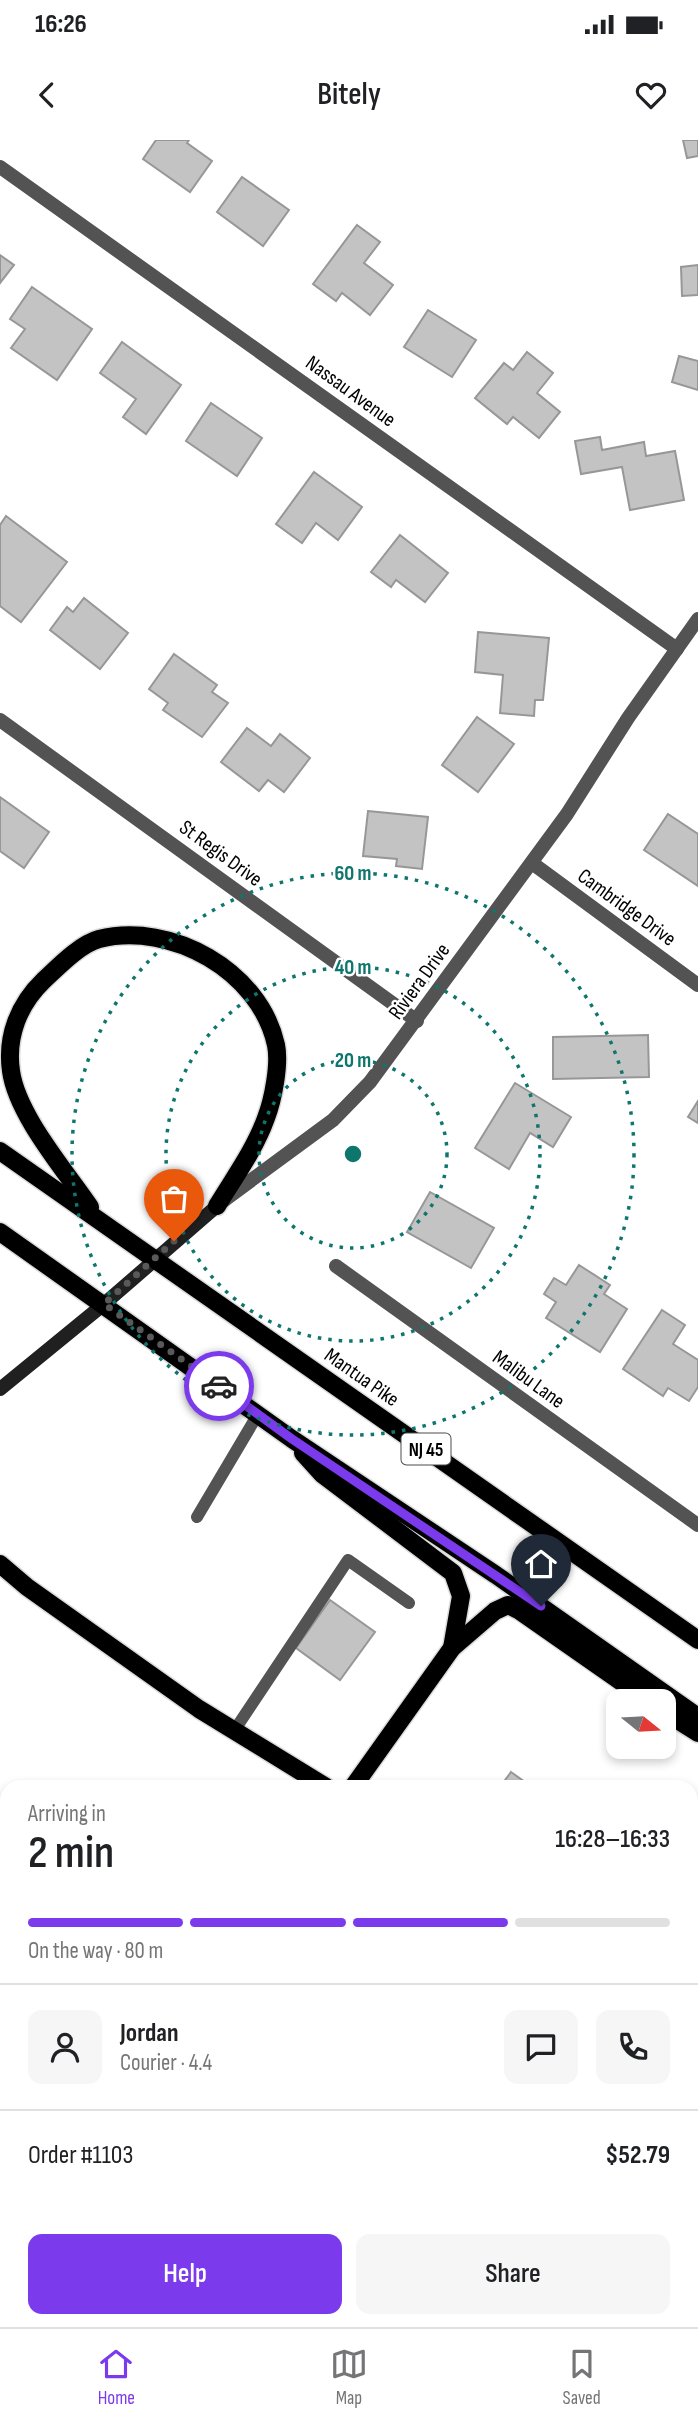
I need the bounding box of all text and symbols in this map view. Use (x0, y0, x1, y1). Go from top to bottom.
text: 16:26 (35, 9, 87, 40)
text: Bitely (317, 75, 381, 114)
icon: back (28, 76, 66, 114)
icon: heart (632, 76, 670, 114)
street label: Nassau Avenue (301, 350, 401, 432)
street label: St Regis Drive (174, 815, 267, 892)
text: 60 m (334, 861, 372, 886)
street label: Cambridge Drive (573, 863, 681, 951)
street label: Riviera Drive (383, 938, 455, 1024)
text: 40 m (335, 955, 371, 980)
text: 20 m (335, 1048, 371, 1073)
centre of rings (341, 1142, 365, 1166)
pin (144, 1169, 204, 1241)
icon: bag (155, 1180, 193, 1218)
street label: Mantua Pike (320, 1343, 404, 1412)
street label: Malibu Lane (488, 1345, 570, 1414)
courier (184, 1351, 254, 1421)
icon: car (200, 1367, 238, 1405)
road number: NJ 45 (402, 1434, 450, 1464)
pin (511, 1534, 571, 1606)
icon: home (522, 1545, 560, 1583)
north arrow (606, 1689, 676, 1759)
map controls (606, 1689, 676, 1759)
text: Arriving in (28, 1800, 106, 1828)
text: 16:28–16:33 (555, 1824, 670, 1855)
text: 2 min (28, 1826, 114, 1881)
text: On the way · 80 m (28, 1937, 163, 1965)
button: person (28, 2010, 102, 2084)
button: chat (504, 2010, 578, 2084)
button: phone (596, 2010, 670, 2084)
text: Jordan (120, 2018, 178, 2049)
text: Courier · 4.4 (120, 2049, 212, 2077)
text: Order #1103 (28, 2140, 133, 2171)
text: $52.79 (605, 2140, 670, 2171)
button: Help (28, 2234, 342, 2314)
button: Share (356, 2234, 670, 2314)
tab: Home (97, 2345, 135, 2410)
tab: Map (330, 2345, 368, 2410)
tab: Saved (563, 2345, 601, 2410)

